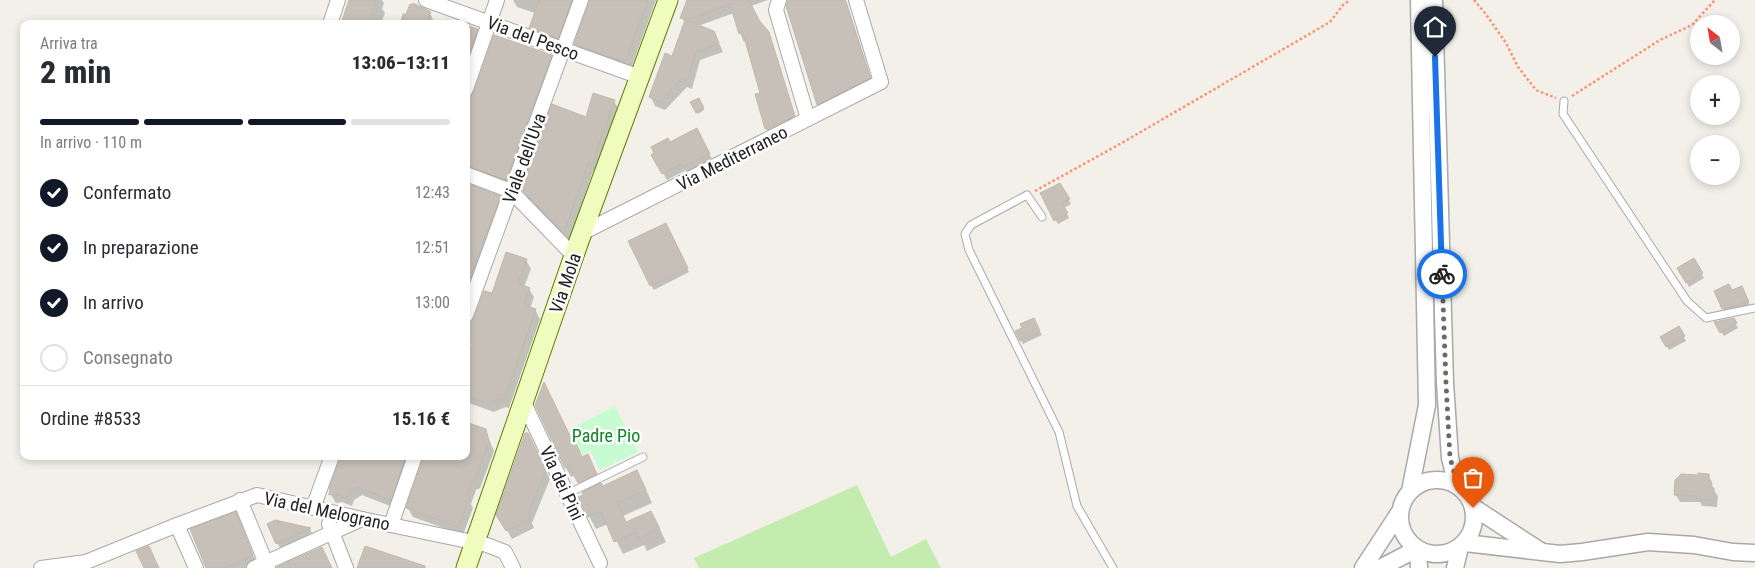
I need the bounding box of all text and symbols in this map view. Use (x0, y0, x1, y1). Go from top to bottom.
pin (1414, 6, 1456, 57)
street label: Via del Pesco (484, 12, 582, 64)
icon: home (1421, 13, 1449, 41)
north arrow (1690, 15, 1740, 65)
map controls (1690, 15, 1740, 185)
text: Arriva tra (40, 34, 98, 53)
text: 13:06–13:11 (352, 51, 450, 74)
text: 2 min (40, 53, 111, 91)
button: + (1690, 75, 1740, 125)
street label: Viale dell'Uva (498, 110, 550, 206)
street label: Via Mediterraneo (673, 121, 791, 195)
text: In arrivo · 110 m (40, 133, 142, 152)
button: − (1690, 135, 1740, 185)
icon: check (40, 179, 68, 207)
text: Confermato (83, 181, 171, 204)
text: 12:43 (415, 183, 450, 202)
icon: check (40, 234, 68, 262)
text: In preparazione (83, 236, 199, 259)
text: 12:51 (415, 238, 450, 257)
courier (1417, 249, 1467, 299)
street label: Via Mola (545, 250, 585, 316)
icon: bike (1428, 260, 1456, 288)
icon: check (40, 289, 68, 317)
text: In arrivo (83, 291, 144, 314)
text: 13:00 (415, 293, 450, 312)
text: Consegnato (83, 346, 173, 369)
text: Ordine #8533 (40, 407, 141, 430)
text: 15.16 € (392, 407, 450, 430)
park label: Padre Pio (572, 425, 640, 446)
street label: Via dei Pini (536, 443, 588, 523)
pin (1452, 457, 1494, 508)
icon: bag (1459, 464, 1487, 492)
street label: Via del Melograno (262, 487, 392, 535)

